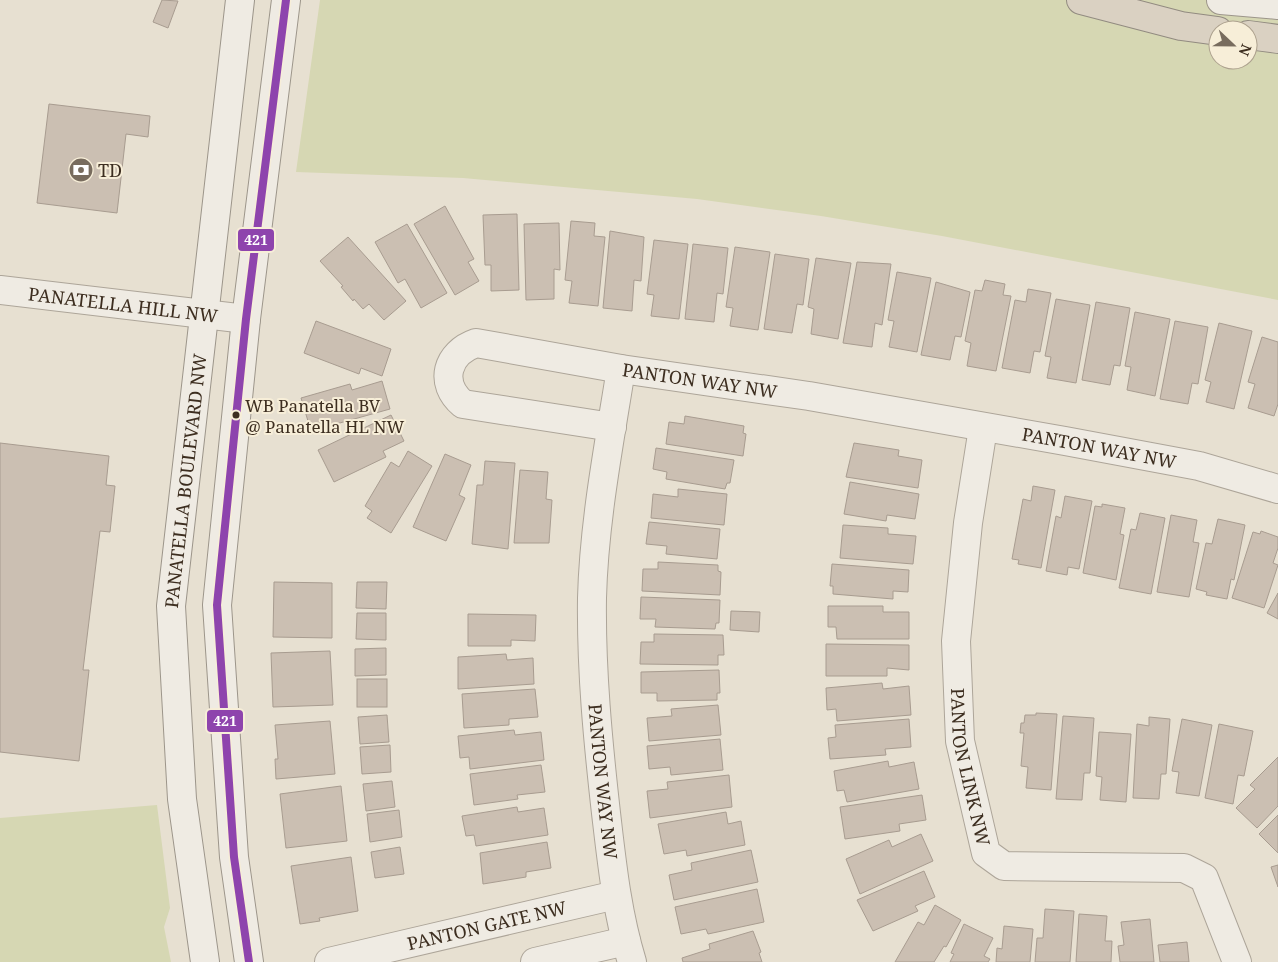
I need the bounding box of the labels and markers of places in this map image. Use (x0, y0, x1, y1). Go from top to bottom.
bank icon: TD (68, 157, 94, 183)
place label: TD (98, 158, 122, 182)
place label: WB Panatella BV @ Panatella HL NW (245, 394, 405, 438)
marker: WB Panatella BV @ Panatella HL NW (231, 410, 241, 420)

